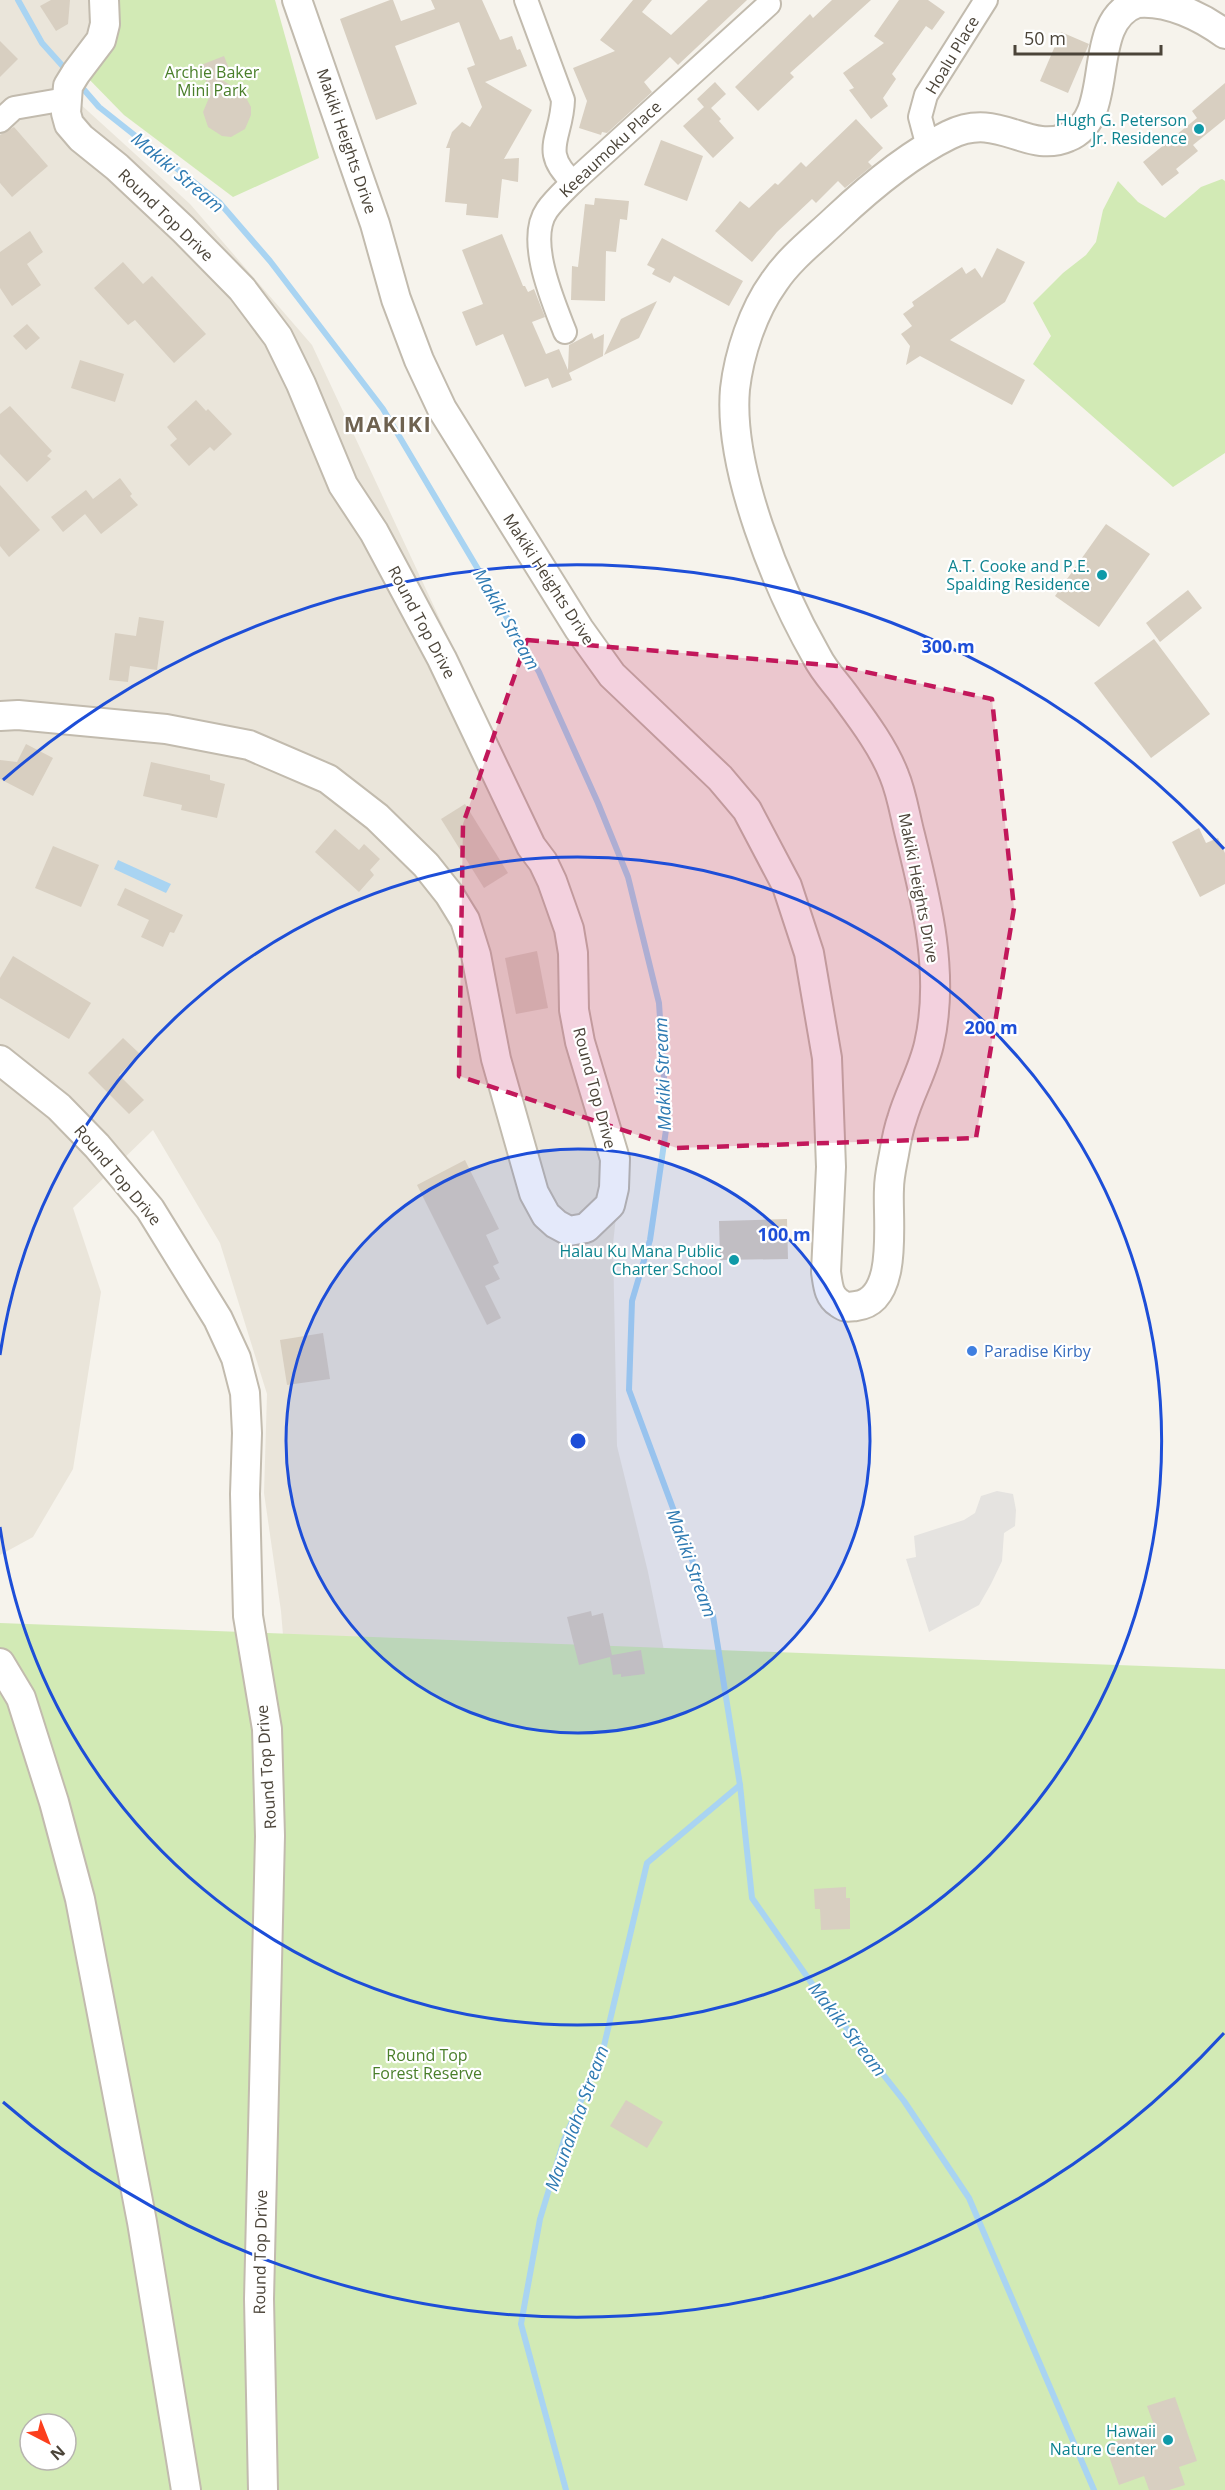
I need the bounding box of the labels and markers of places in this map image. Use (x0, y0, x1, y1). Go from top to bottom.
place label: Hugh G. Peterson Jr. Residence (1056, 109, 1187, 149)
marker: Hugh G. Peterson Jr. Residence (1192, 122, 1206, 136)
place label: A.T. Cooke and P.E. Spalding Residence (946, 555, 1090, 595)
marker: A.T. Cooke and P.E. Spalding Residence (1095, 568, 1109, 582)
place label: Halau Ku Mana Public Charter School (560, 1240, 722, 1280)
marker: Halau Ku Mana Public Charter School (727, 1253, 741, 1267)
place label: Paradise Kirby (984, 1340, 1092, 1362)
marker: Paradise Kirby (965, 1344, 979, 1358)
centre of rings (568, 1431, 588, 1451)
place label: Hawaii Nature Center (1050, 2420, 1156, 2460)
marker: Hawaii Nature Center (1161, 2433, 1175, 2447)

